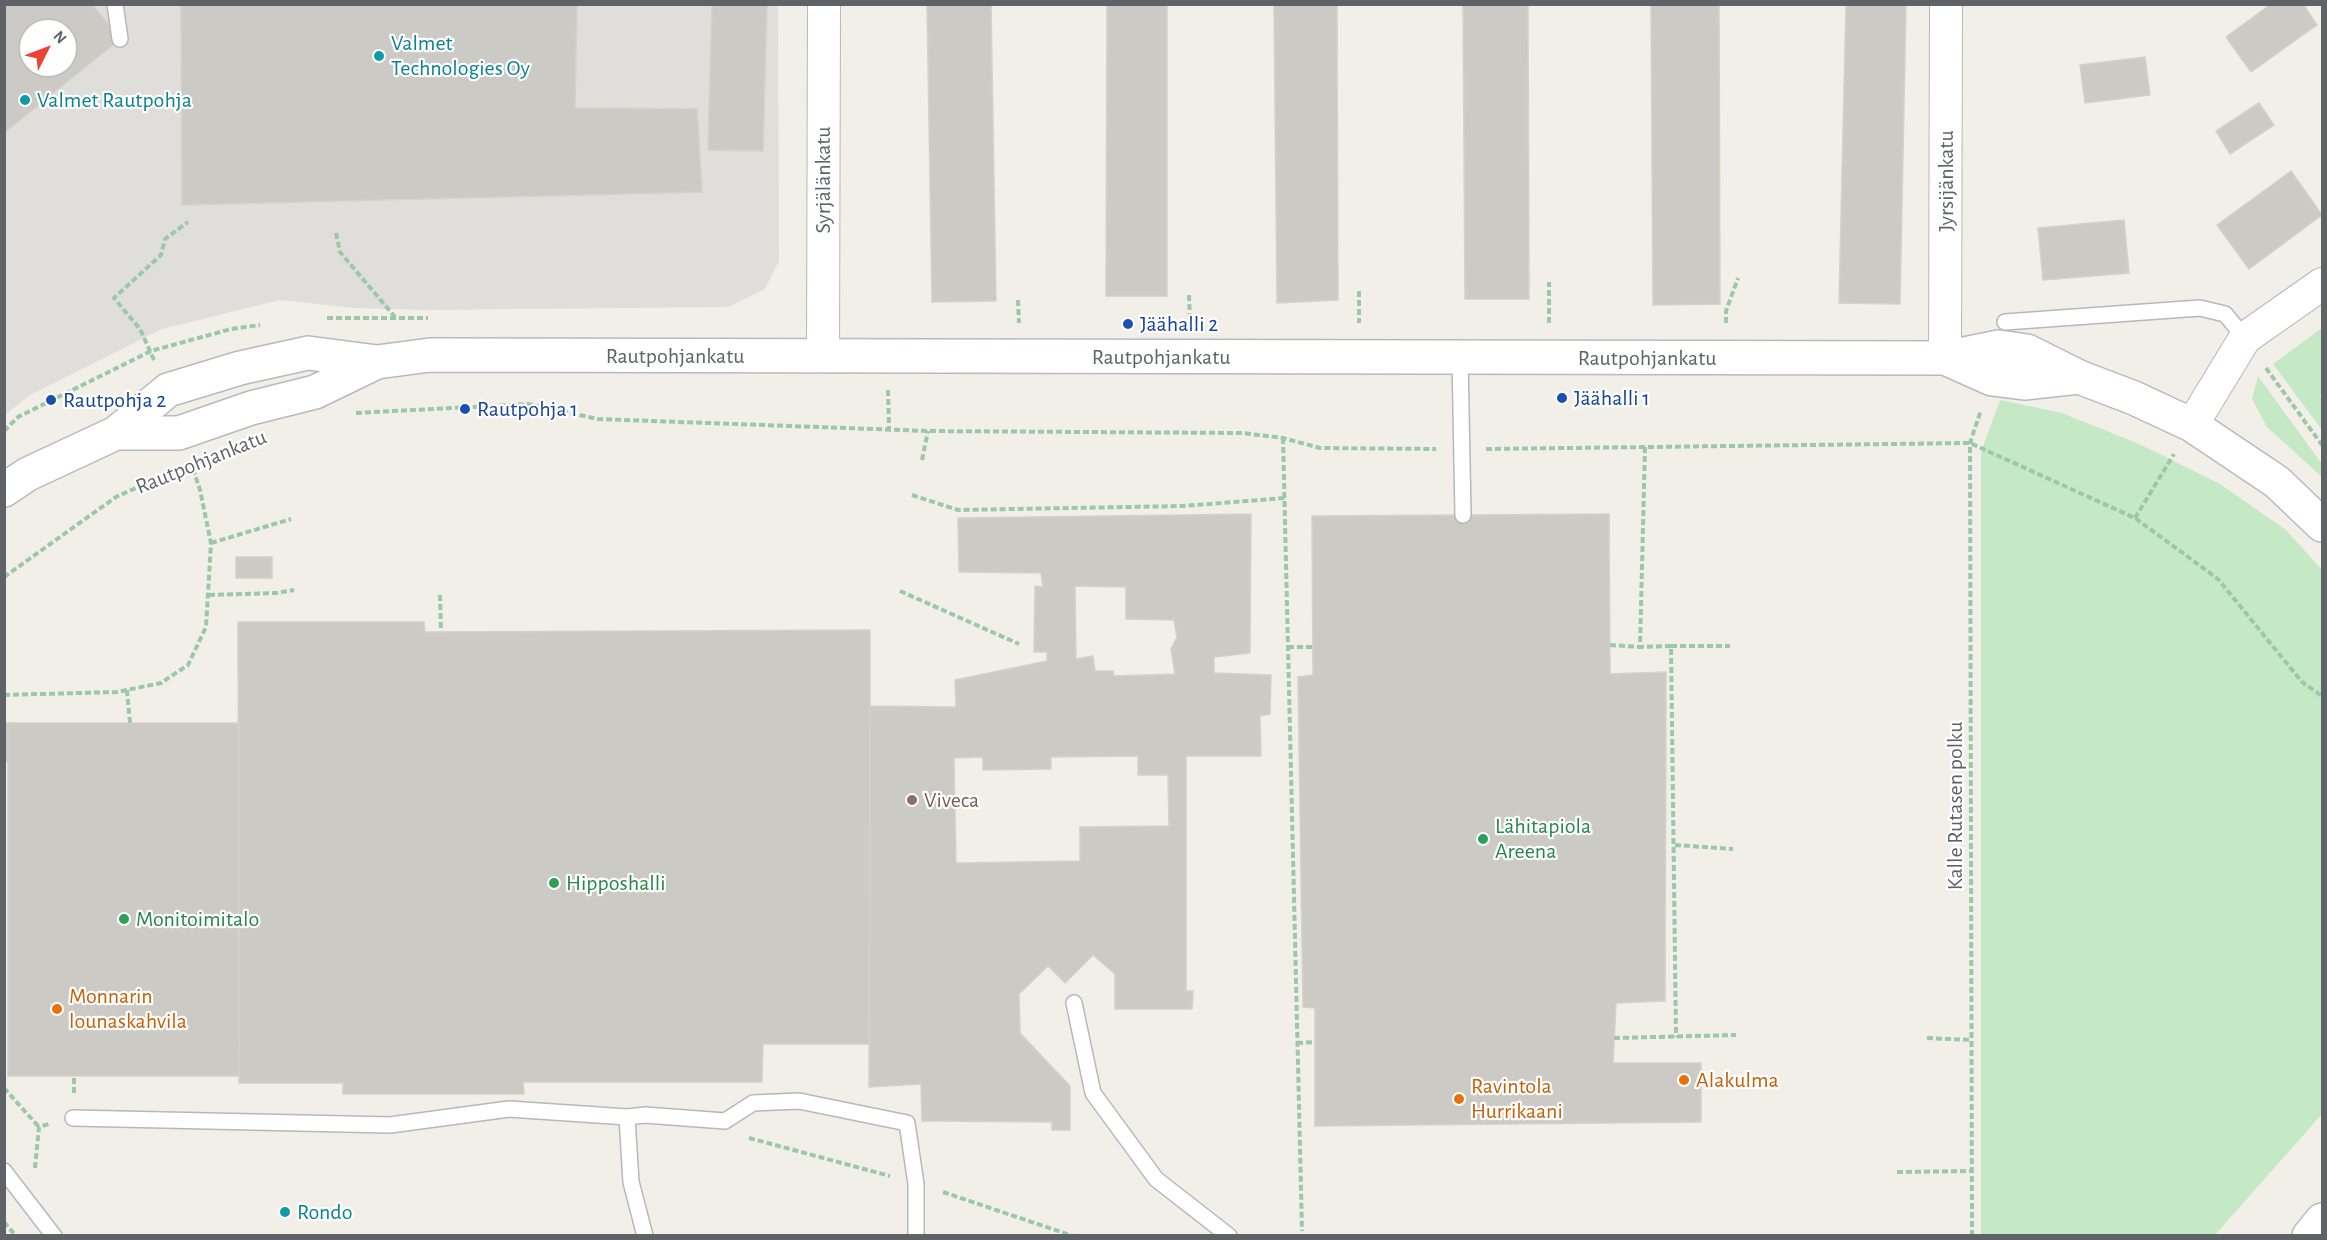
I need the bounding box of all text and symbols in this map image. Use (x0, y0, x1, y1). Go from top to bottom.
north arrow (18, 18, 78, 78)
text: N (50, 28, 70, 47)
place label: Valmet Technologies Oy (391, 30, 530, 82)
marker: Valmet Technologies Oy (372, 49, 386, 63)
place label: Valmet Rautpohja (37, 87, 192, 113)
marker: Valmet Rautpohja (18, 93, 32, 107)
street label: Syrjälänkatu (810, 126, 836, 234)
street label: Jyrsijänkatu (1933, 130, 1959, 232)
place label: Jäähalli 2 (1140, 311, 1218, 337)
marker: Jäähalli 2 (1121, 317, 1135, 331)
street label: Rautpohjankatu (606, 343, 744, 369)
street label: Rautpohjankatu (1092, 344, 1230, 370)
street label: Rautpohjankatu (1578, 345, 1716, 371)
place label: Jäähalli 1 (1574, 385, 1650, 411)
place label: Rautpohja 2 (63, 387, 166, 413)
marker: Jäähalli 1 (1555, 391, 1569, 405)
marker: Rautpohja 2 (44, 393, 58, 407)
place label: Rautpohja 1 (477, 396, 578, 422)
marker: Rautpohja 1 (458, 402, 472, 416)
street label: Rautpohjankatu (132, 424, 270, 500)
street label: Kalle Rutasen polku (1942, 722, 1968, 890)
place label: Viveca (924, 787, 979, 813)
marker: Viveca (905, 793, 919, 807)
place label: Lähitapiola Areena (1495, 813, 1591, 864)
marker: Lähitapiola Areena (1476, 832, 1490, 846)
place label: Hipposhalli (566, 870, 666, 896)
marker: Hipposhalli (547, 876, 561, 890)
place label: Monitoimitalo (136, 906, 259, 932)
marker: Monitoimitalo (117, 912, 131, 926)
place label: Monnarin lounaskahvila (69, 983, 187, 1034)
marker: Monnarin lounaskahvila (50, 1002, 64, 1016)
place label: Alakulma (1696, 1067, 1779, 1093)
place label: Ravintola Hurrikaani (1471, 1073, 1563, 1124)
marker: Alakulma (1677, 1073, 1691, 1087)
marker: Ravintola Hurrikaani (1452, 1092, 1466, 1106)
place label: Rondo (297, 1199, 353, 1225)
marker: Rondo (278, 1205, 292, 1219)

